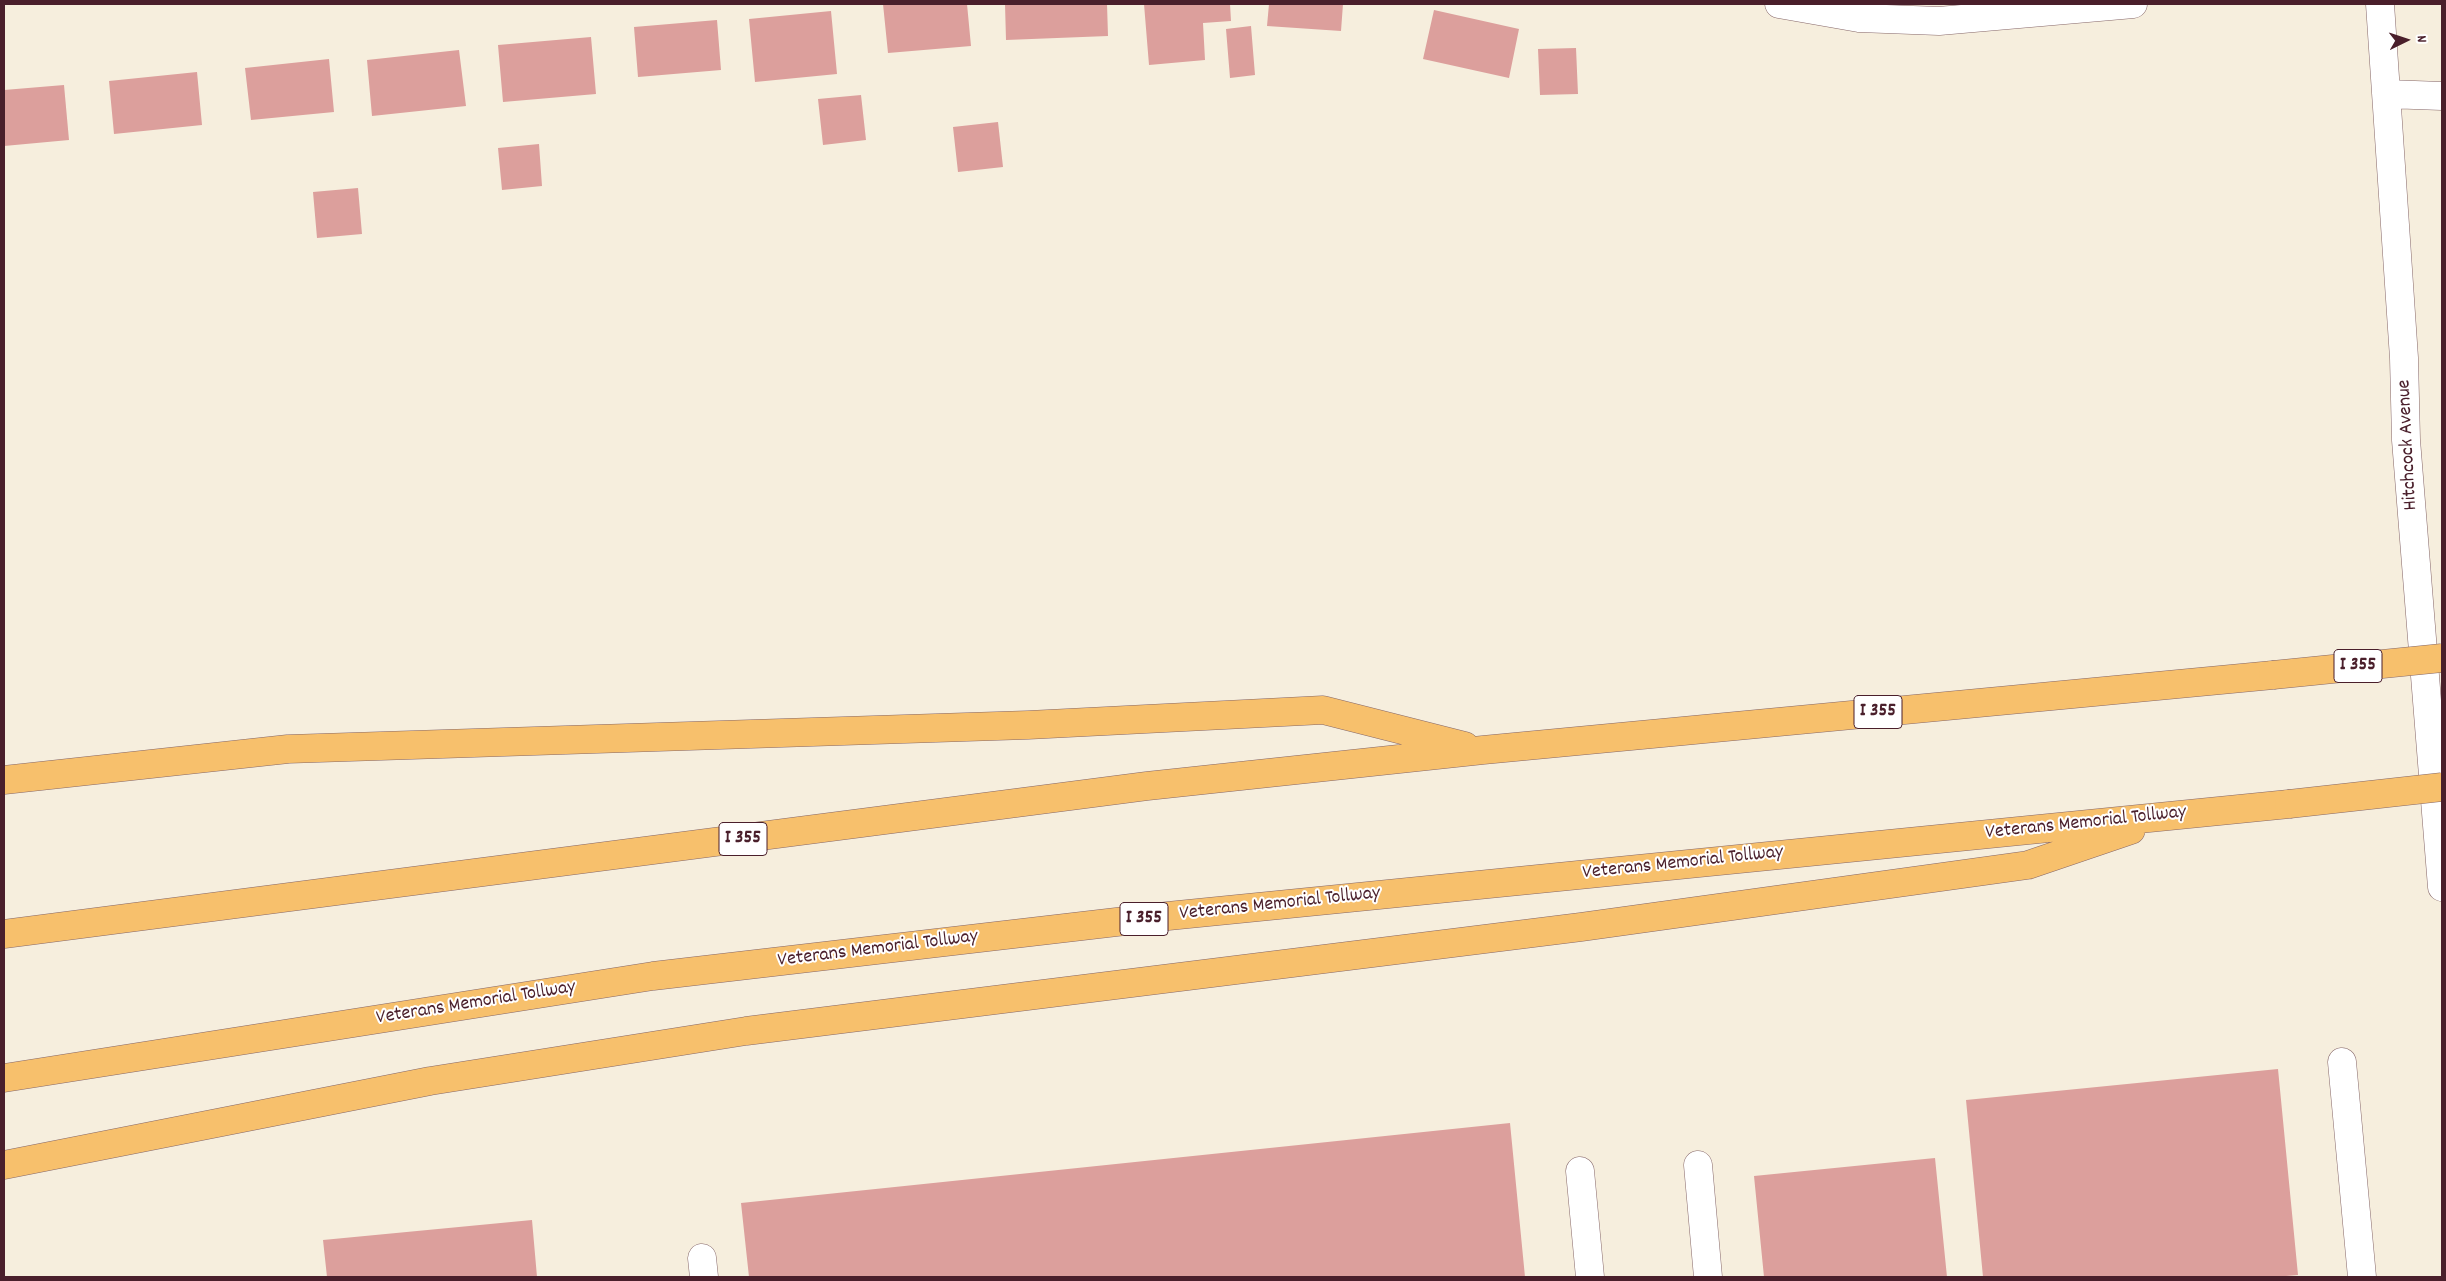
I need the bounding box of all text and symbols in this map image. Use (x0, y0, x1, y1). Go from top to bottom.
north arrow (2381, 15, 2431, 65)
text: N (2411, 35, 2431, 43)
street label: Hitchcock Avenue (2394, 379, 2424, 511)
road number: I 355 (2334, 649, 2382, 682)
road number: I 355 (1854, 696, 1902, 729)
street label: Veterans Memorial Tollway (1985, 802, 2187, 846)
road number: I 355 (719, 822, 767, 856)
street label: Veterans Memorial Tollway (1582, 842, 1784, 886)
street label: Veterans Memorial Tollway (1179, 883, 1381, 927)
road number: I 355 (1120, 902, 1168, 936)
street label: Veterans Memorial Tollway (776, 926, 980, 974)
street label: Veterans Memorial Tollway (375, 976, 577, 1032)

